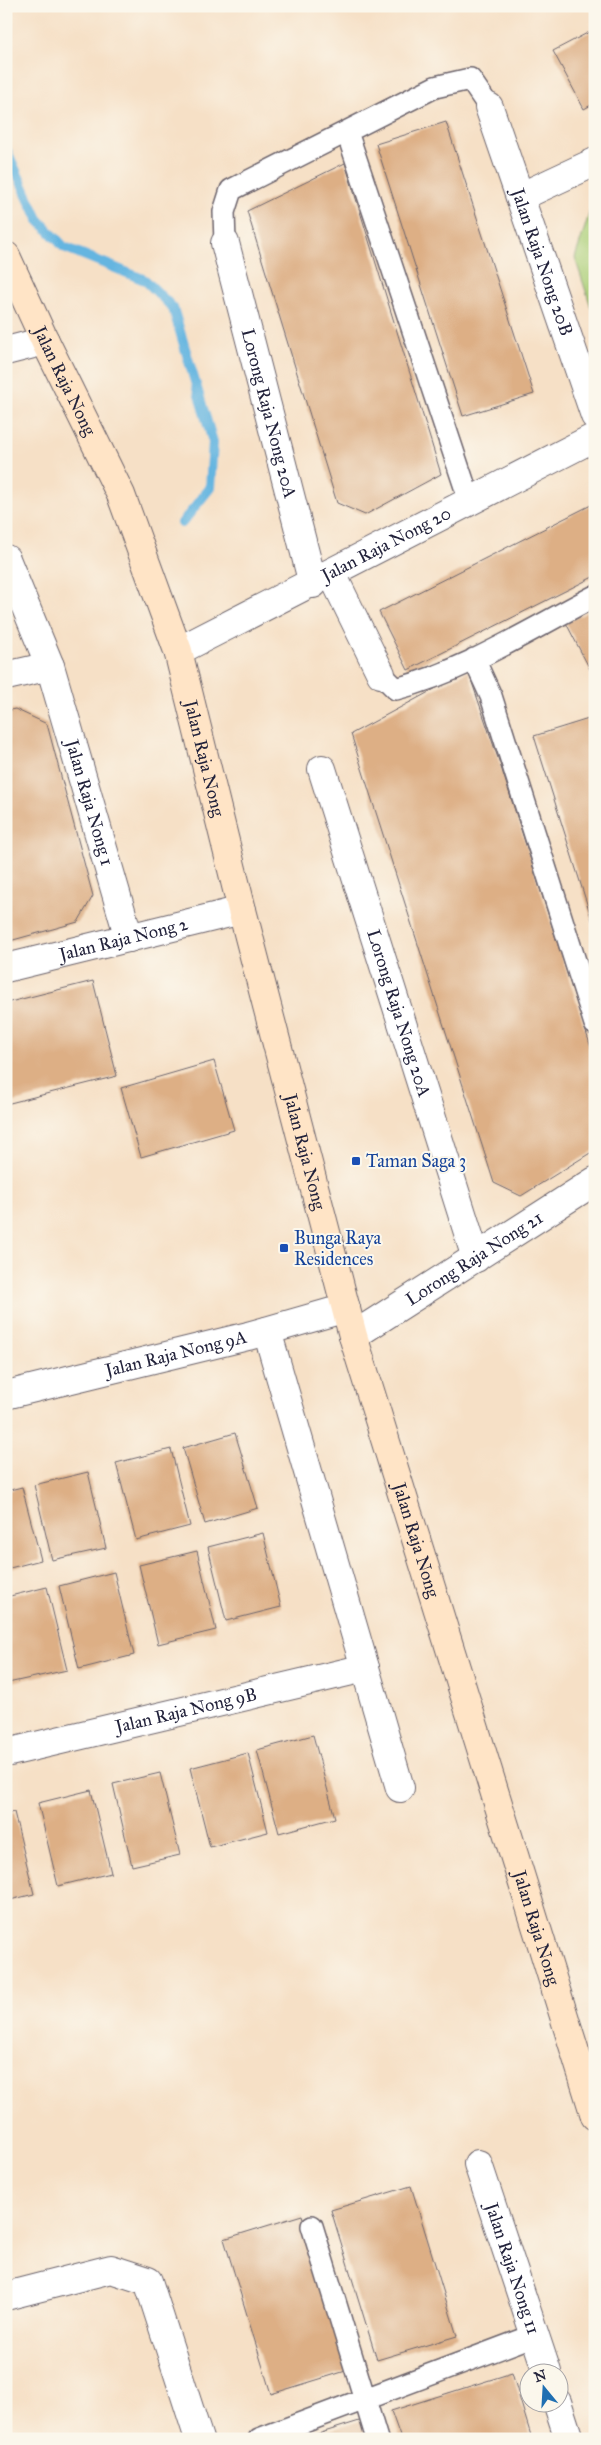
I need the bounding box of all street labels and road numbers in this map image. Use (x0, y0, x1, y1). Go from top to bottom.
street label: Jalan Raja Nong 20B (505, 184, 578, 339)
street label: Jalan Raja Nong (27, 321, 101, 440)
street label: Lorong Raja Nong 20A (237, 326, 301, 501)
street label: Jalan Raja Nong 20 (316, 502, 455, 588)
street label: Jalan Raja Nong (178, 696, 230, 820)
street label: Jalan Raja Nong 1 (59, 735, 118, 868)
street label: Jalan Raja Nong 2 (55, 913, 190, 967)
street label: Lorong Raja Nong 20A (362, 927, 436, 1100)
street label: Jalan Raja Nong (278, 1089, 331, 1213)
street label: Lorong Raja Nong 21 (401, 1206, 547, 1310)
street label: Jalan Raja Nong 9A (101, 1326, 249, 1383)
street label: Jalan Raja Nong (387, 1478, 445, 1601)
street label: Jalan Raja Nong 9B (111, 1683, 259, 1739)
street label: Jalan Raja Nong (507, 1866, 565, 1989)
street label: Jalan Raja Nong 11 (479, 2198, 545, 2337)

